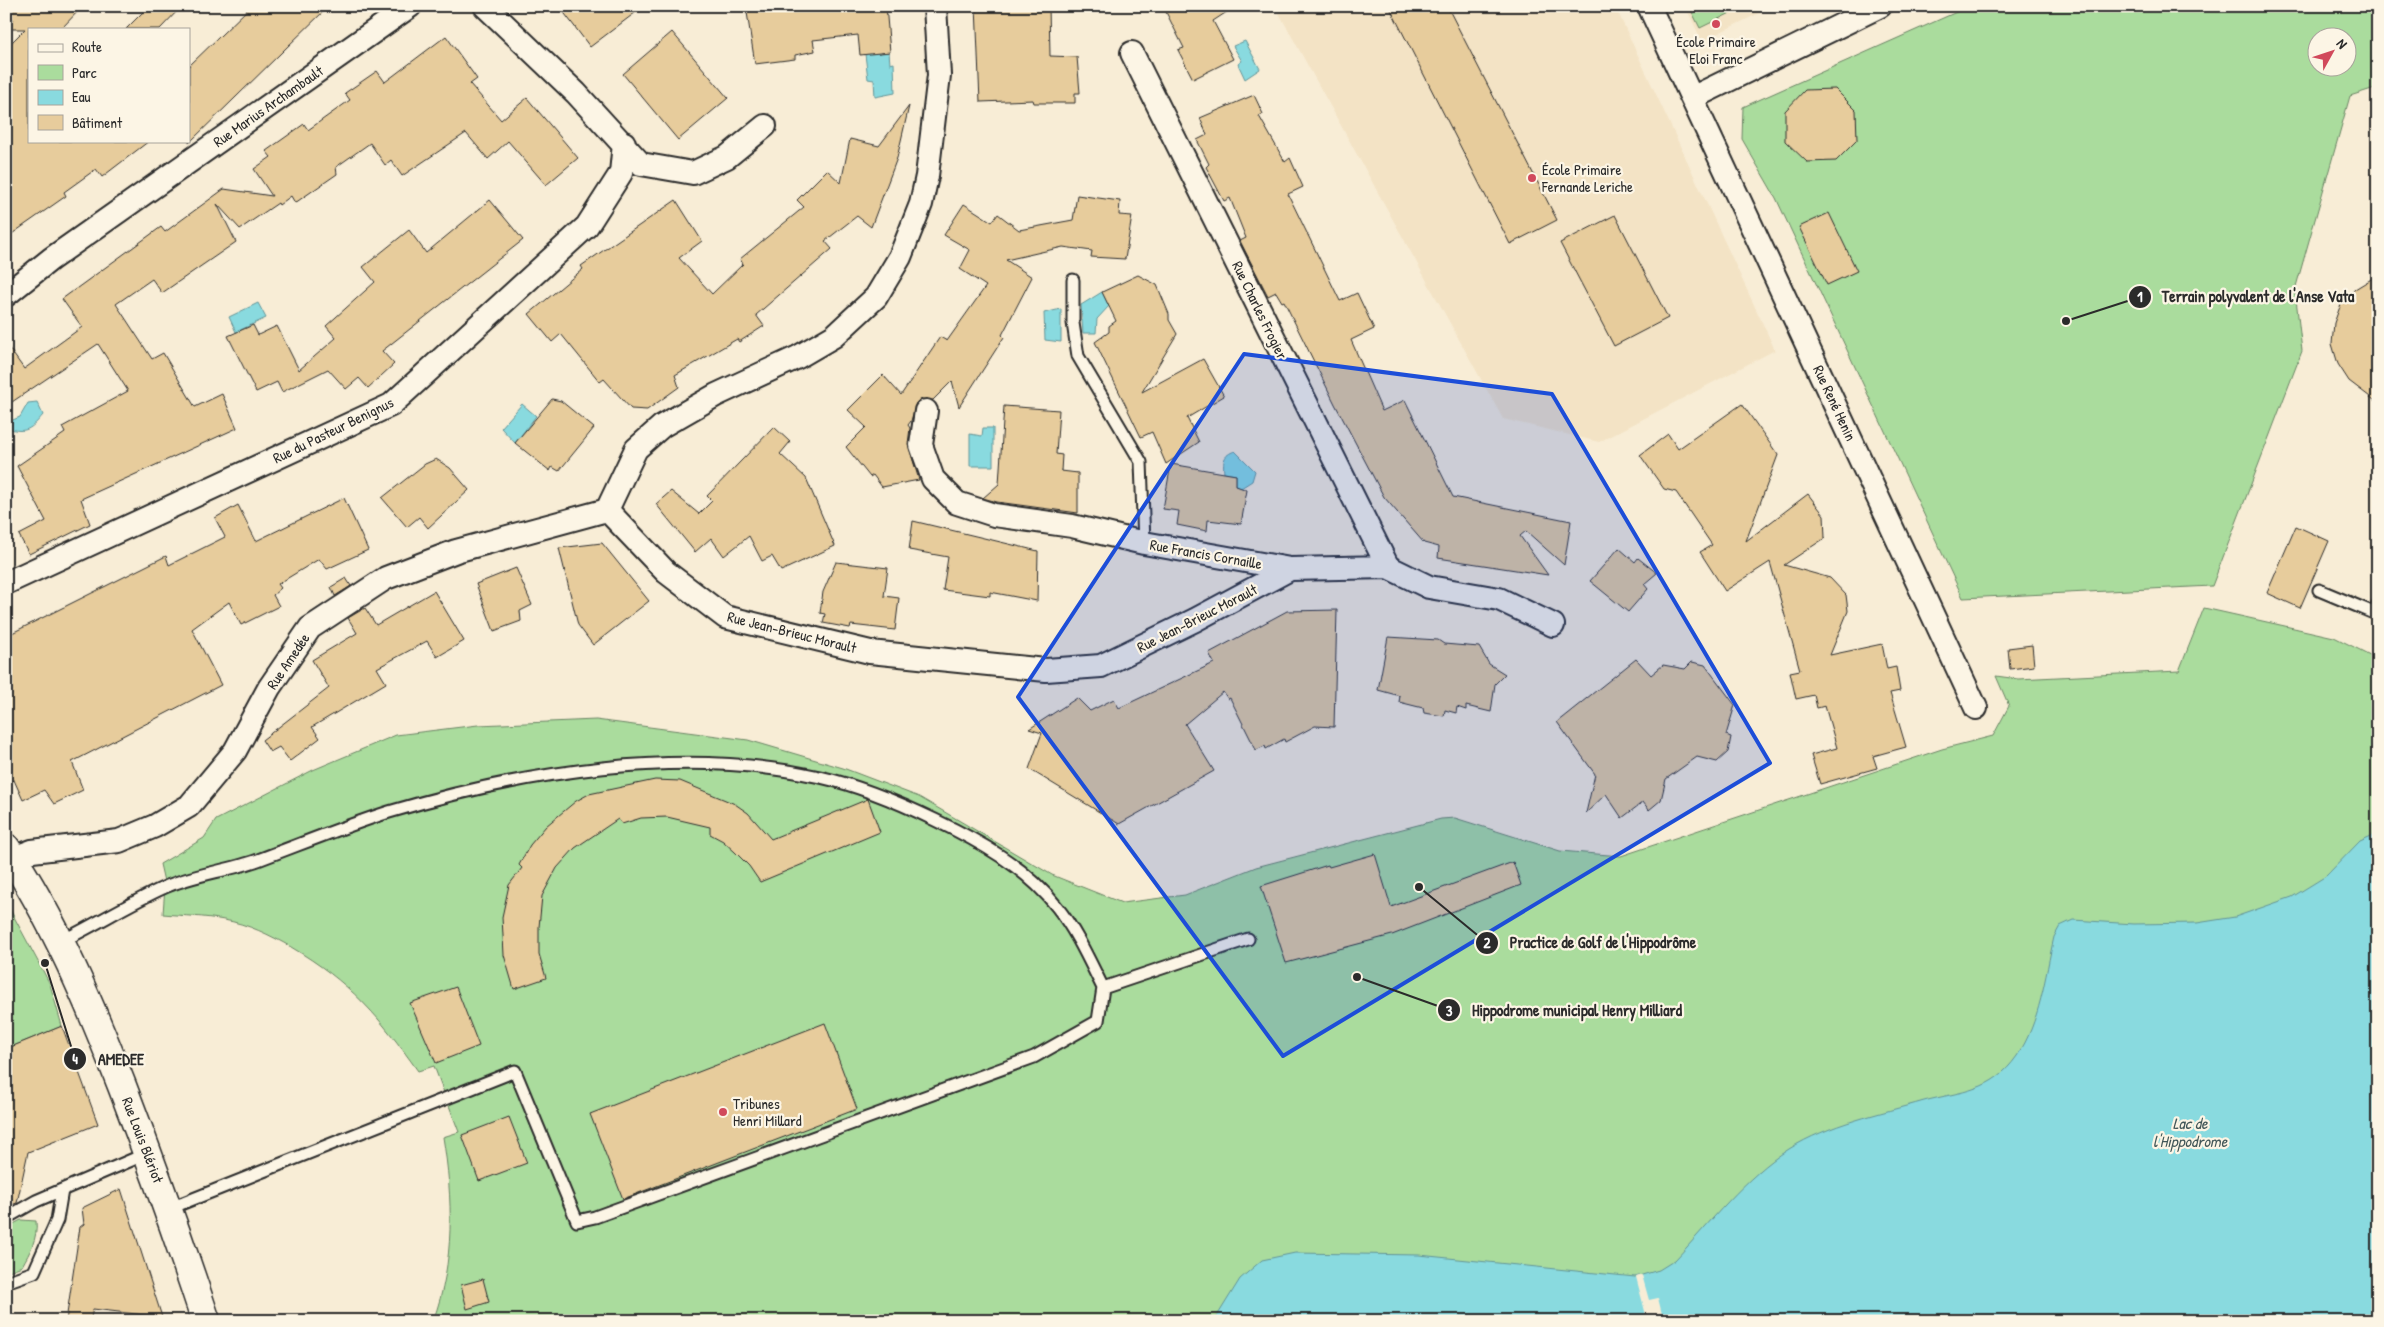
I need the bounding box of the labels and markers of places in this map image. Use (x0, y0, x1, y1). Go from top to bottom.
marker: École Primaire Eloi Franc (1710, 18, 1722, 30)
place label: École Primaire Eloi Franc (1676, 31, 1756, 69)
place label: École Primaire Fernande Leriche (1541, 159, 1633, 197)
marker: École Primaire Fernande Leriche (1526, 172, 1538, 184)
callout: Terrain polyvalent de l'Anse Vata (2127, 281, 2364, 312)
callout: Practice de Golf de l'Hippodrôme (1475, 927, 1706, 958)
callout: Hippodrome municipal Henry Milliard (1437, 995, 1692, 1026)
callout: AMEDEE (63, 1043, 154, 1074)
place label: Tribunes Henri Millard (733, 1093, 802, 1131)
marker: Tribunes Henri Millard (717, 1106, 729, 1118)

